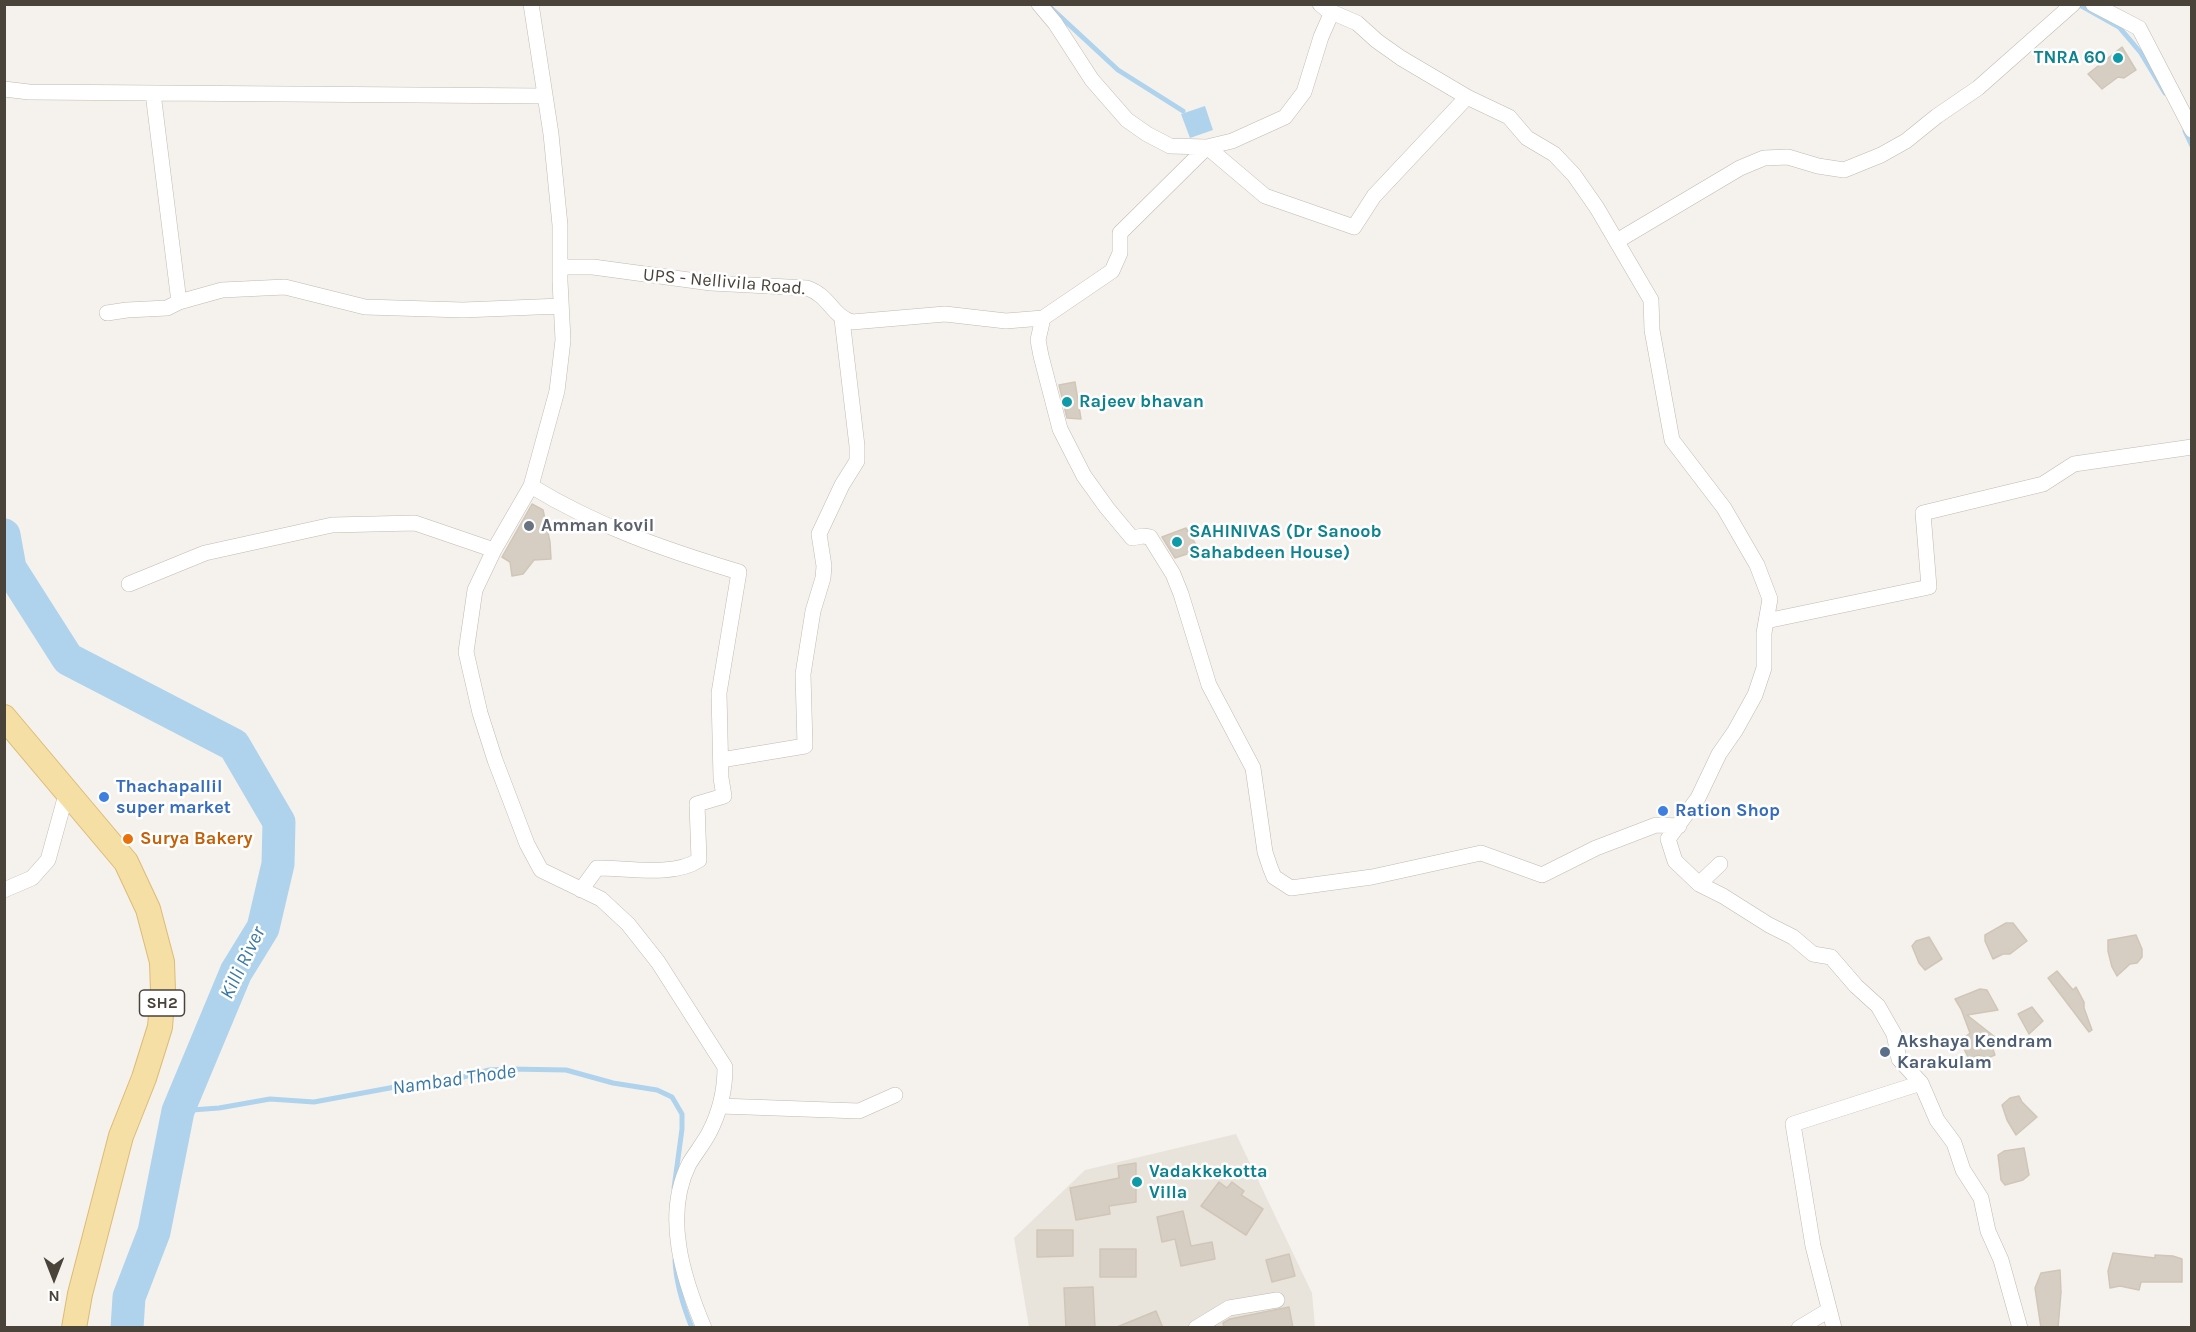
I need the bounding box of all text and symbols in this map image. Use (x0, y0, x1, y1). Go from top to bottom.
place label: TNRA 60 (2034, 47, 2106, 69)
marker: TNRA 60 (2111, 51, 2125, 65)
street label: UPS - Nellivila Road. (642, 264, 806, 300)
place label: Rajeev bhavan (1079, 391, 1204, 413)
marker: Rajeev bhavan (1060, 395, 1074, 409)
place label: Amman kovil (541, 515, 654, 537)
marker: Amman kovil (522, 519, 536, 533)
place label: SAHINIVAS (Dr Sanoob Sahabdeen House) (1189, 521, 1382, 564)
marker: SAHINIVAS (Dr Sanoob Sahabdeen House) (1170, 535, 1184, 549)
place label: Thachapallil super market (116, 776, 231, 818)
marker: Thachapallil super market (97, 790, 111, 804)
place label: Ration Shop (1675, 800, 1780, 822)
marker: Ration Shop (1656, 804, 1670, 818)
place label: Surya Bakery (140, 828, 252, 850)
marker: Surya Bakery (121, 832, 135, 846)
water label: Killi River (215, 923, 271, 1003)
road number: SH2 (140, 990, 184, 1016)
place label: Akshaya Kendram Karakulam (1897, 1031, 2053, 1074)
marker: Akshaya Kendram Karakulam (1878, 1045, 1892, 1059)
water label: Nambad Thode (391, 1059, 517, 1101)
place label: Vadakkekotta Villa (1149, 1161, 1268, 1204)
marker: Vadakkekotta Villa (1130, 1175, 1144, 1189)
north arrow (24, 1248, 84, 1308)
text: N (48, 1287, 60, 1306)

